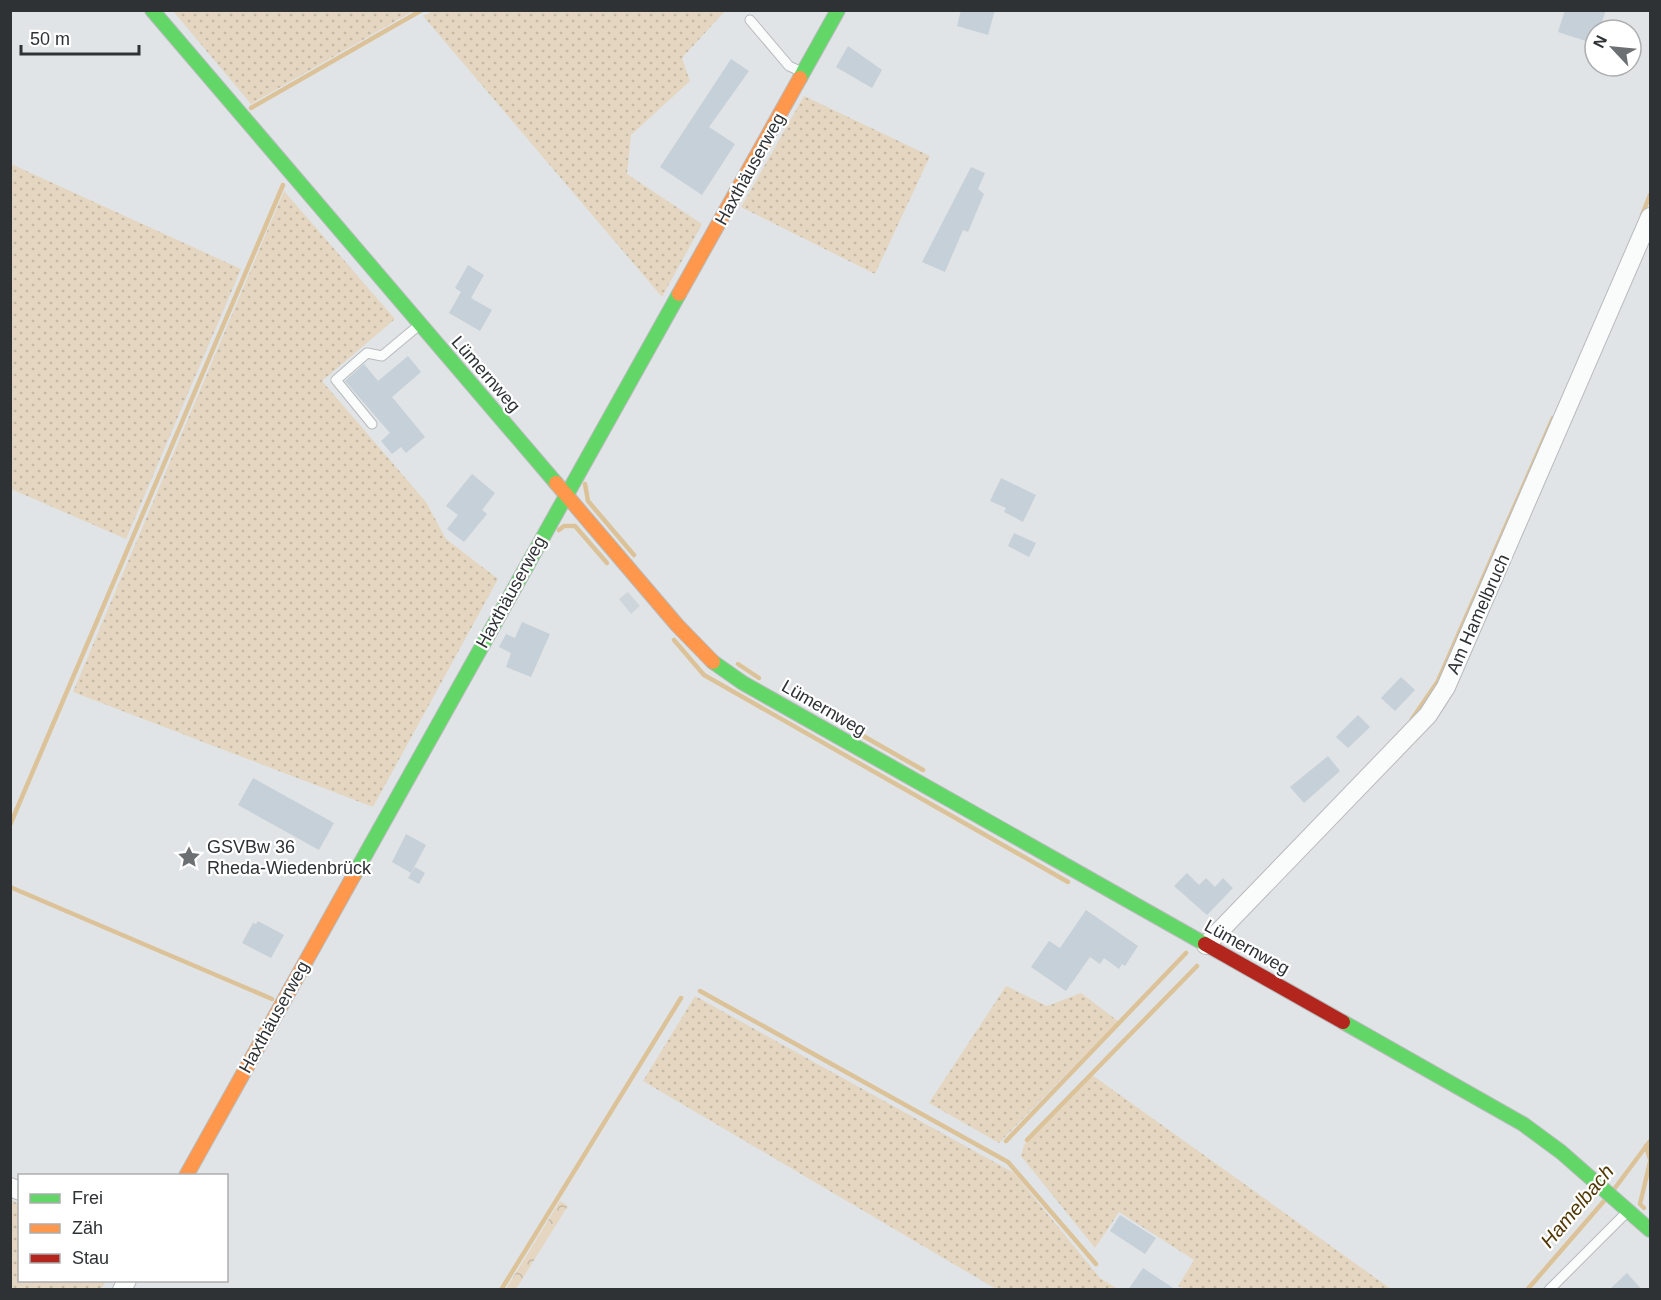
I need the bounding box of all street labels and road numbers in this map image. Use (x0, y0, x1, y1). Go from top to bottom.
street label: Haxthäuserweg (711, 109, 789, 229)
street label: Lümernweg (448, 332, 524, 416)
street label: Haxthäuserweg (472, 532, 550, 652)
street label: Am Hamelbruch (1443, 551, 1513, 677)
street label: Lümernweg (778, 676, 870, 740)
street label: Lümernweg (1201, 915, 1293, 979)
street label: Haxthäuserweg (235, 957, 313, 1077)

